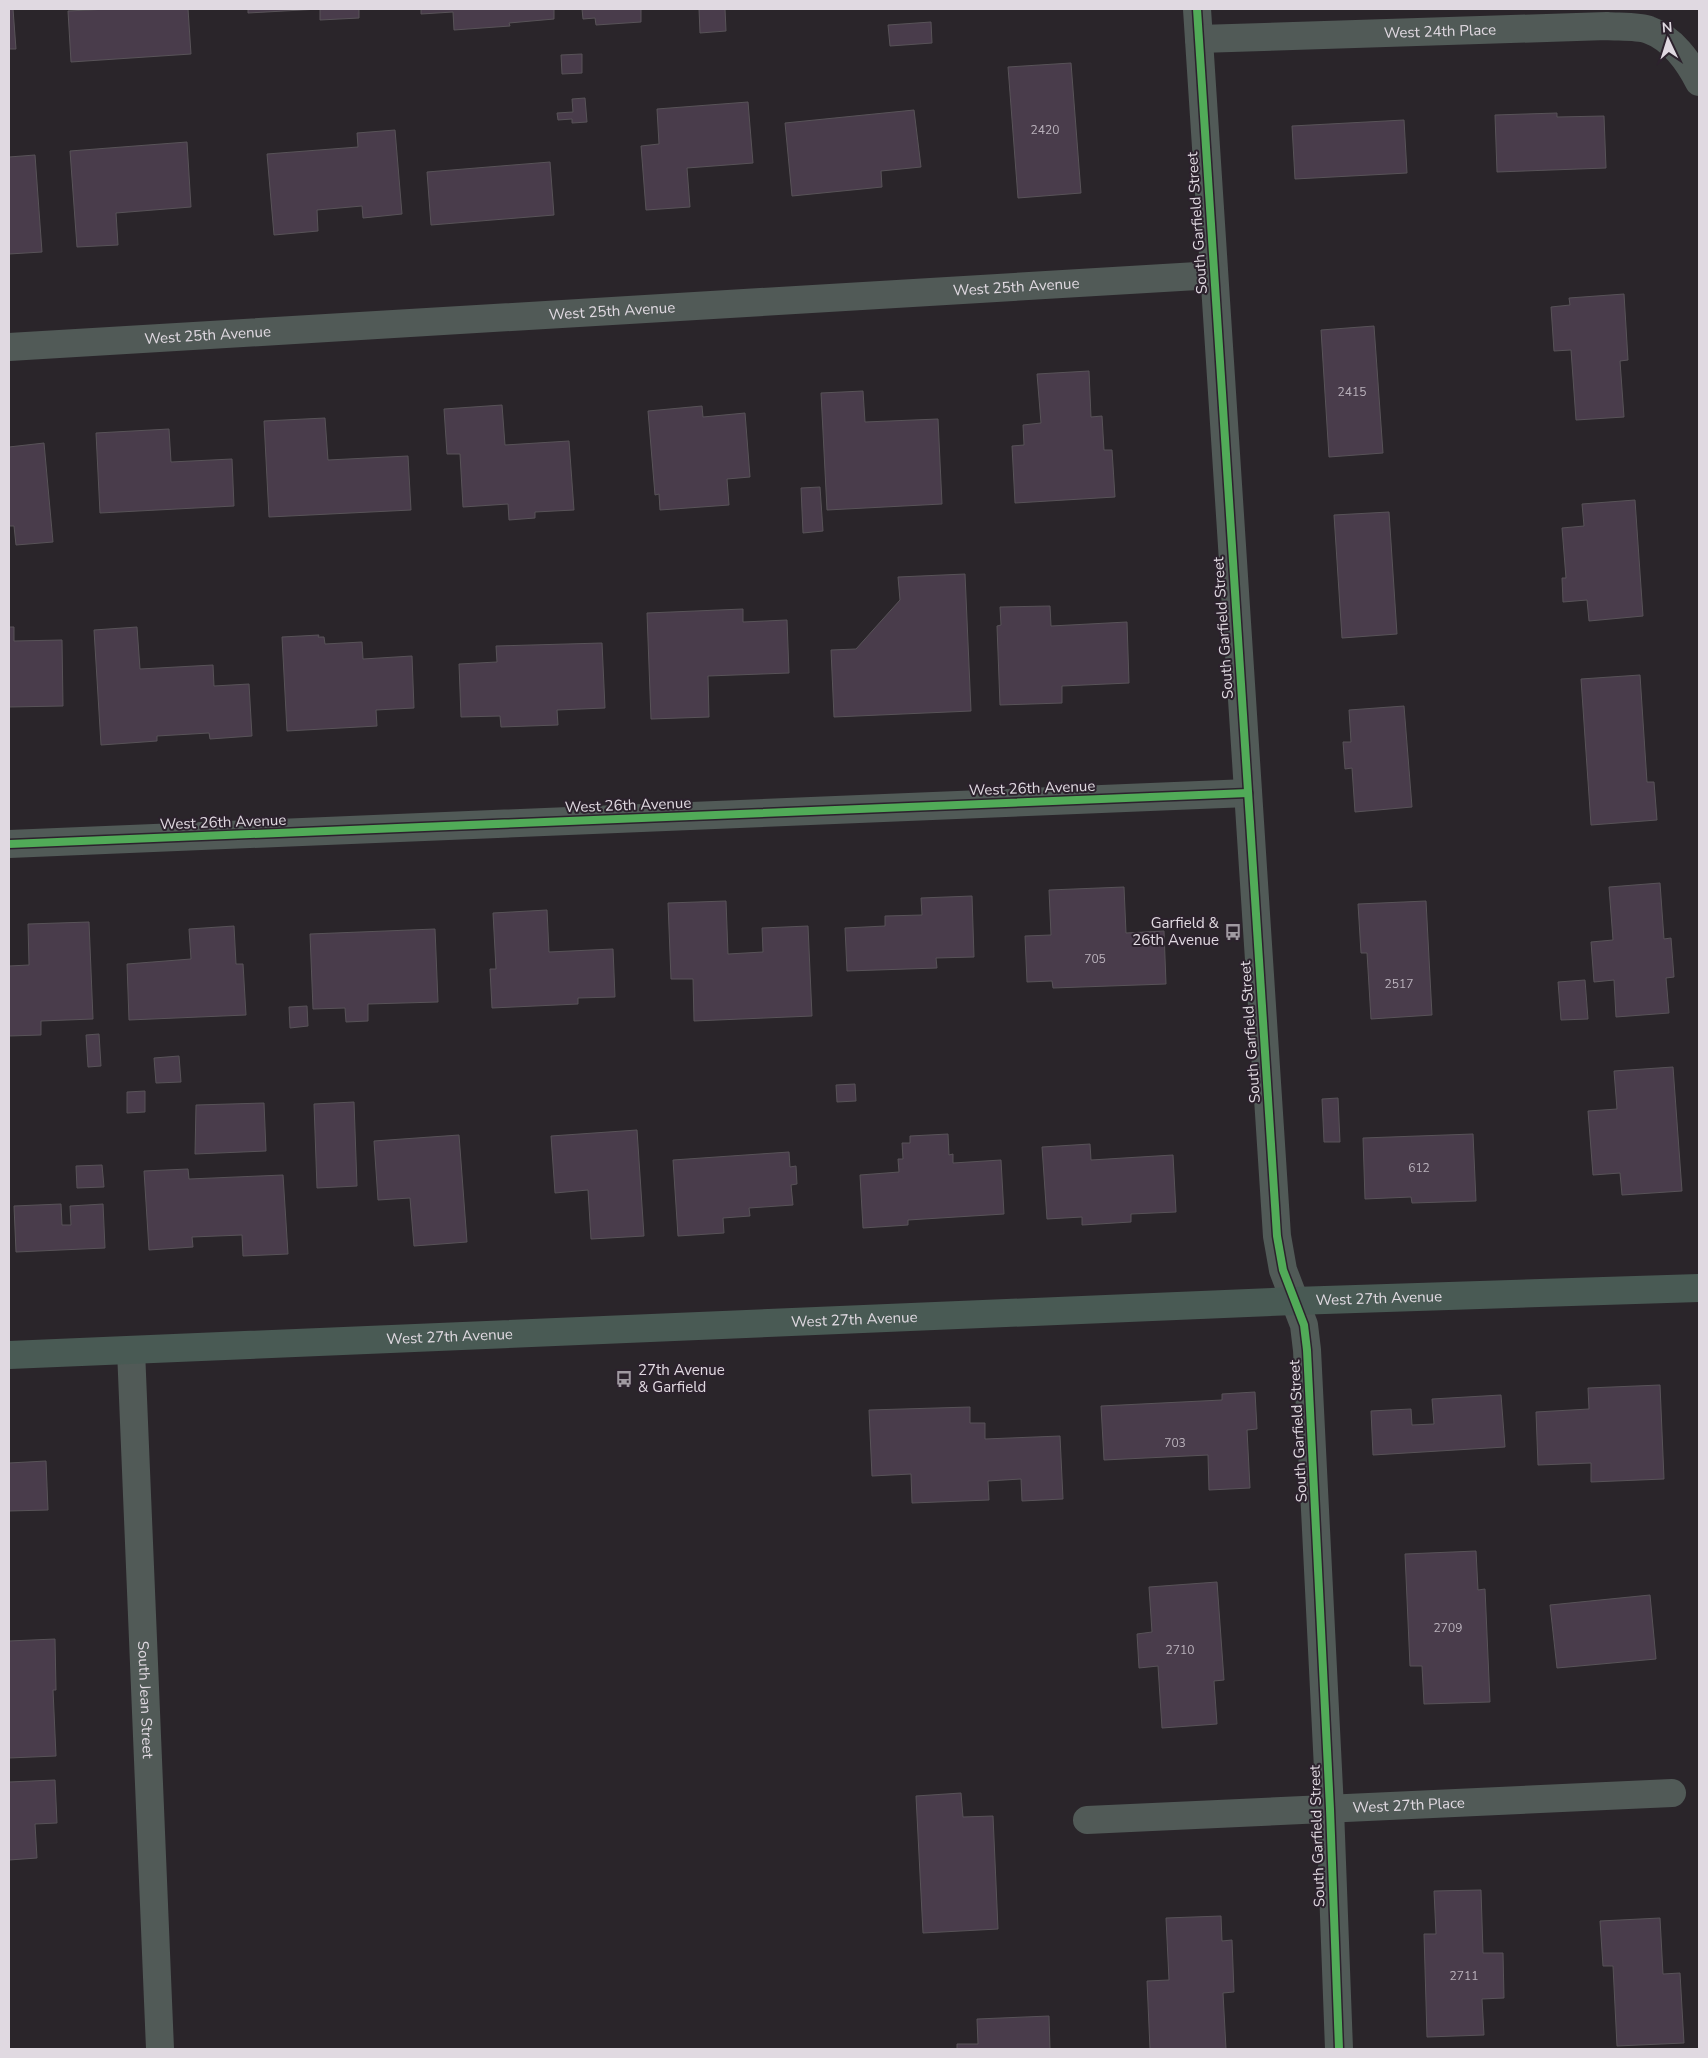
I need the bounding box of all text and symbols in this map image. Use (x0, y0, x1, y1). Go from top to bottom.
north arrow (1643, 15, 1693, 65)
text: N (1661, 18, 1673, 37)
street label: West 24th Place (1383, 20, 1496, 43)
house number: 2420 (1031, 122, 1059, 138)
street label: South Garfield Street (1182, 150, 1212, 295)
street label: West 25th Avenue (952, 273, 1080, 301)
street label: West 25th Avenue (548, 297, 676, 325)
street label: West 25th Avenue (144, 321, 271, 349)
house number: 2415 (1338, 384, 1366, 400)
street label: South Garfield Street (1208, 555, 1238, 700)
street label: West 26th Avenue (968, 776, 1096, 800)
street label: West 26th Avenue (564, 793, 692, 817)
street label: West 26th Avenue (159, 810, 287, 834)
place label: Garfield & 26th Avenue (1132, 913, 1220, 950)
bus stop icon: Garfield & 26th Avenue (1223, 922, 1243, 942)
house number: 705 (1084, 951, 1106, 967)
street label: South Garfield Street (1235, 959, 1265, 1104)
house number: 2517 (1385, 976, 1413, 992)
house number: 612 (1408, 1160, 1430, 1176)
street label: West 27th Avenue (1315, 1286, 1442, 1310)
street label: West 27th Avenue (791, 1307, 918, 1332)
street label: West 27th Avenue (386, 1324, 513, 1349)
street label: South Garfield Street (1284, 1359, 1312, 1503)
place label: 27th Avenue & Garfield (638, 1360, 725, 1397)
bus stop icon: 27th Avenue & Garfield (614, 1369, 634, 1389)
house number: 703 (1164, 1435, 1186, 1451)
house number: 2709 (1434, 1620, 1462, 1636)
street label: South Jean Street (133, 1640, 158, 1760)
house number: 2710 (1166, 1642, 1194, 1658)
street label: South Garfield Street (1304, 1764, 1329, 1908)
street label: West 27th Place (1352, 1793, 1465, 1818)
house number: 2711 (1450, 1968, 1478, 1984)

